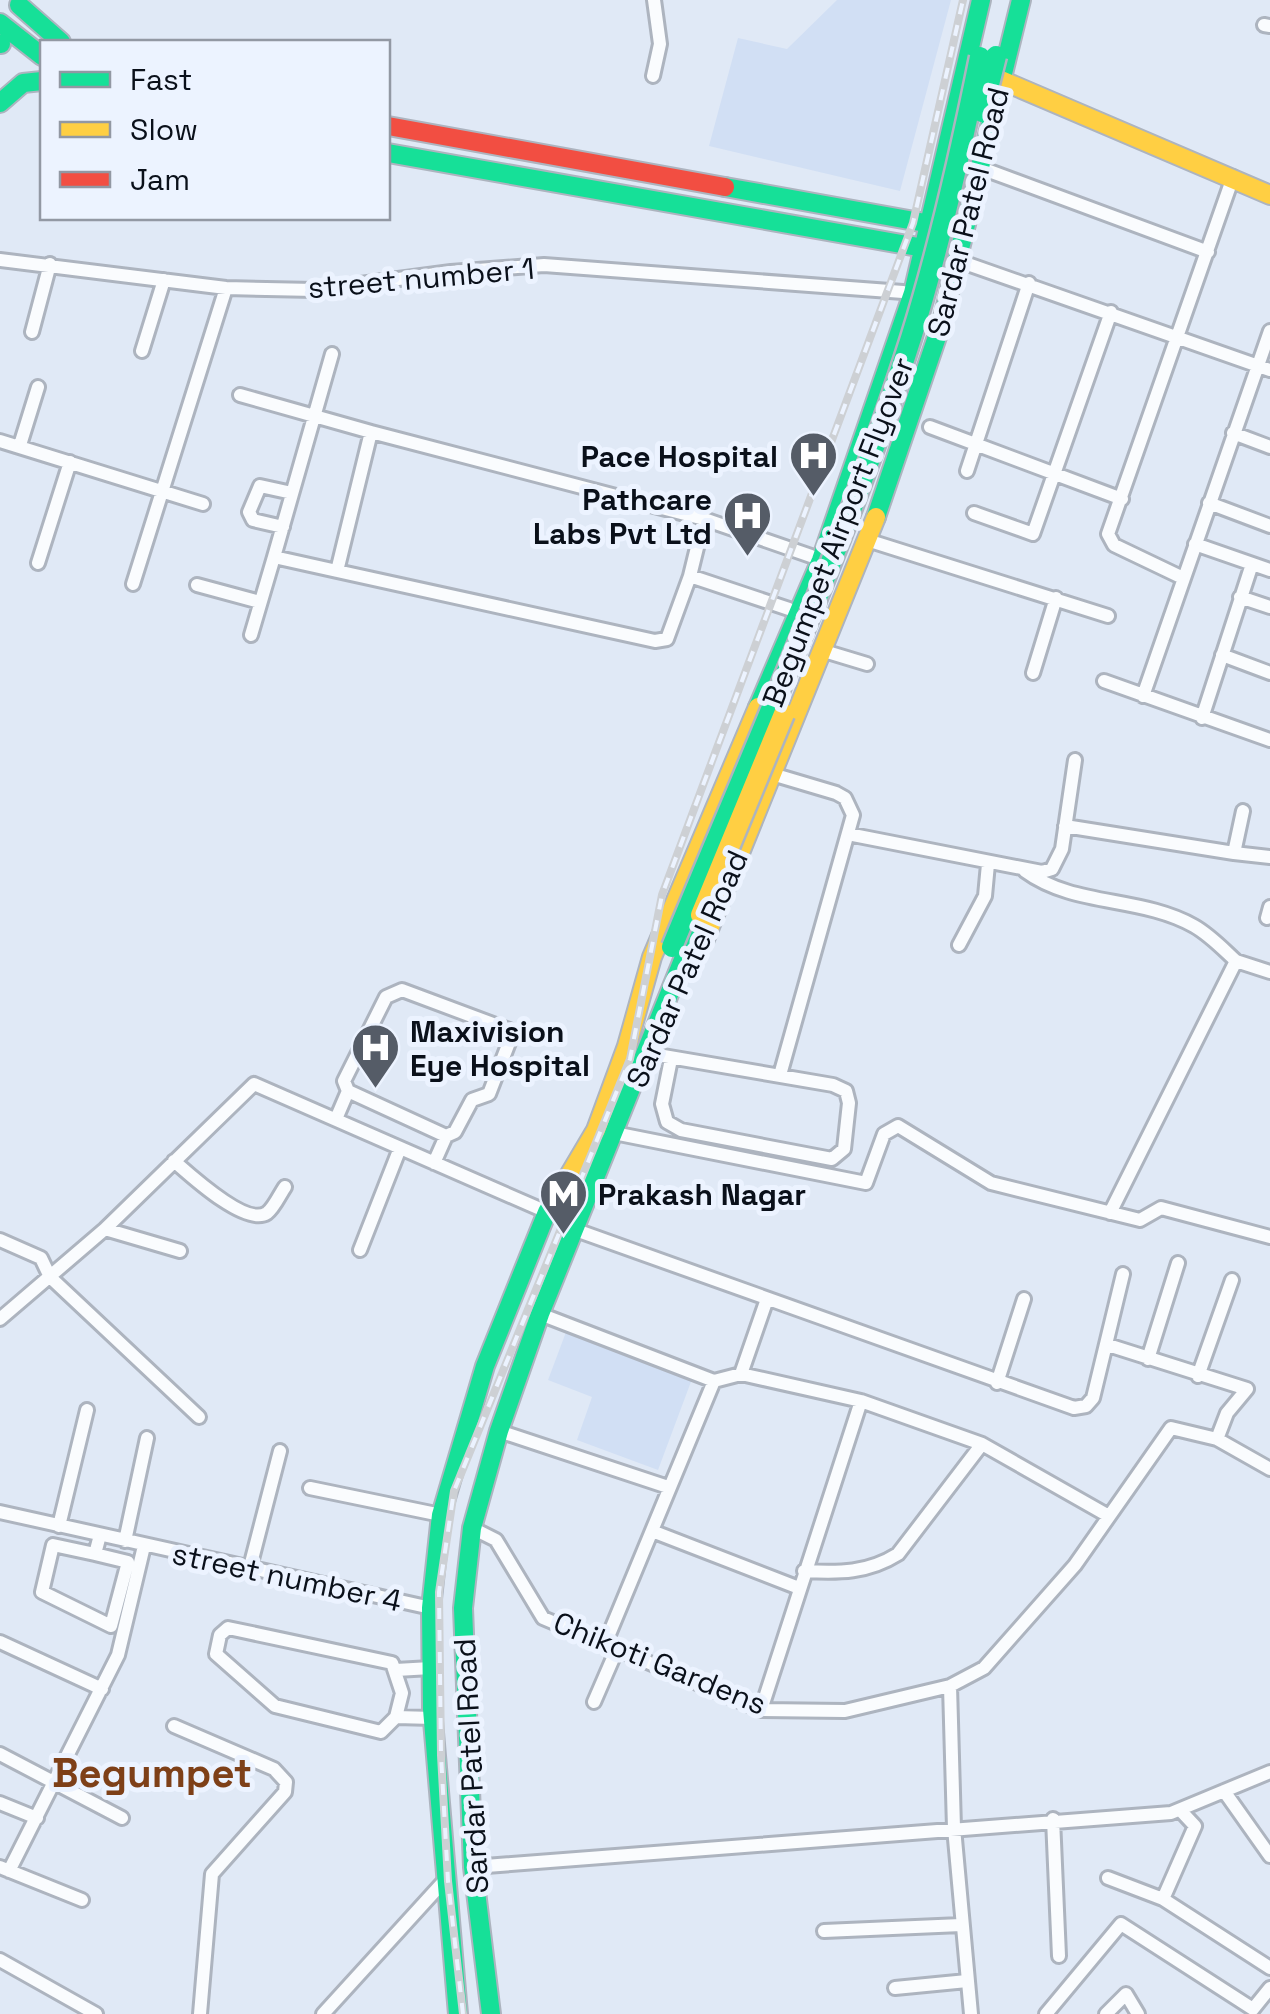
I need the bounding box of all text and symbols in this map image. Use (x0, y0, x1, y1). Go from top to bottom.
legend (40, 40, 390, 220)
text: Fast (130, 60, 192, 99)
street label: Sardar Patel Road (918, 83, 1018, 341)
text: Slow (130, 110, 198, 149)
text: Jam (130, 160, 190, 199)
street label: street number 1 (306, 249, 536, 307)
street label: Begumpet Airport Flyover (753, 352, 923, 712)
hospital icon: Pace Hospital (787, 430, 839, 498)
place label: Pace Hospital (581, 437, 778, 476)
place label: Pathcare Labs Pvt Ltd (533, 480, 712, 553)
hospital icon: Pathcare Labs Pvt Ltd (721, 490, 773, 558)
street label: Sardar Patel Road (617, 844, 757, 1094)
place label: Maxivision Eye Hospital (410, 1012, 590, 1085)
hospital icon: Maxivision Eye Hospital (349, 1022, 401, 1090)
metro station icon: Prakash Nagar (537, 1168, 589, 1236)
place label: Prakash Nagar (598, 1175, 806, 1214)
street label: street number 4 (169, 1534, 405, 1620)
street label: Chikoti Gardens (548, 1603, 772, 1723)
street label: Sardar Patel Road (445, 1637, 497, 1895)
district label: Begumpet (52, 1748, 252, 1799)

